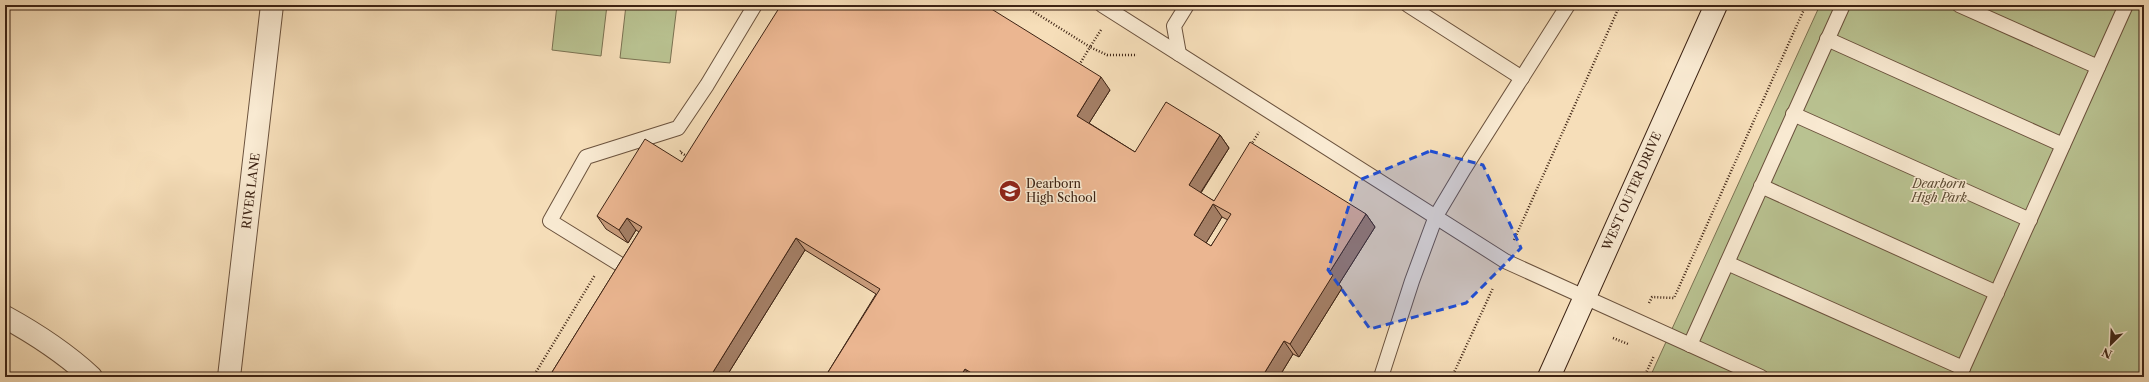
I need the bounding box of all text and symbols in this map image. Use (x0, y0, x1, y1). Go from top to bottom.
street label: WEST OUTER DRIVE (1598, 129, 1664, 253)
street label: RIVER LANE (238, 152, 263, 230)
place label: Dearborn High School (1026, 176, 1097, 205)
park label: Dearborn High Park (1910, 176, 1968, 205)
school or university icon: Dearborn High School (997, 178, 1023, 204)
north arrow (2091, 324, 2131, 364)
text: N (2099, 345, 2114, 361)

